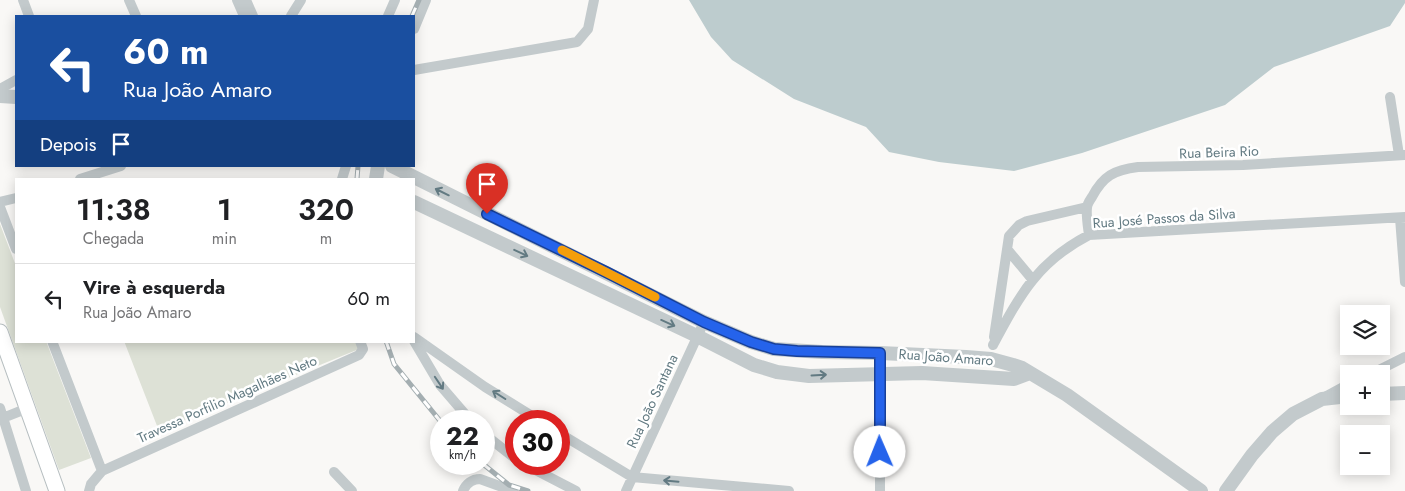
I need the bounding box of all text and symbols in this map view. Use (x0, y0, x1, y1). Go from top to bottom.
text: 60 m (123, 27, 209, 77)
icon: left (40, 35, 105, 100)
text: Rua João Amaro (123, 73, 272, 105)
icon: arrive (107, 130, 135, 158)
text: Depois (40, 131, 97, 158)
street label: Rua Beira Rio (1179, 141, 1259, 163)
pin (466, 163, 508, 214)
icon: arrive (473, 170, 501, 198)
one-way arrow (435, 187, 450, 197)
text: 11:38 (76, 188, 151, 231)
text: 1 (217, 188, 232, 231)
text: 320 (298, 188, 354, 231)
street label: Rua José Passos da Silva (1092, 203, 1236, 233)
text: Chegada (83, 227, 144, 250)
text: min (212, 227, 237, 250)
text: m (320, 227, 332, 250)
one-way arrow (513, 249, 528, 258)
text: Vire à esquerda (83, 274, 225, 301)
icon: left (40, 285, 68, 313)
text: 60 m (347, 285, 390, 312)
text: Rua João Amaro (83, 301, 191, 324)
map controls (1340, 305, 1390, 475)
button: layers (1340, 305, 1390, 355)
one-way arrow (660, 318, 675, 328)
street label: Rua João Amaro (898, 344, 994, 370)
street label: Travessa Porfilio Magalhães Neto (134, 350, 320, 448)
street label: Rua João Santana (621, 351, 683, 451)
button: + (1340, 365, 1390, 415)
one-way arrow (811, 371, 827, 380)
one-way arrow (434, 375, 444, 389)
one-way arrow (492, 390, 506, 400)
speed limit sign: 30 (505, 410, 570, 475)
text: 22 (446, 418, 479, 454)
position arrow (853, 425, 905, 477)
button: − (1340, 425, 1390, 475)
text: km/h (449, 446, 476, 464)
one-way arrow (663, 476, 679, 486)

